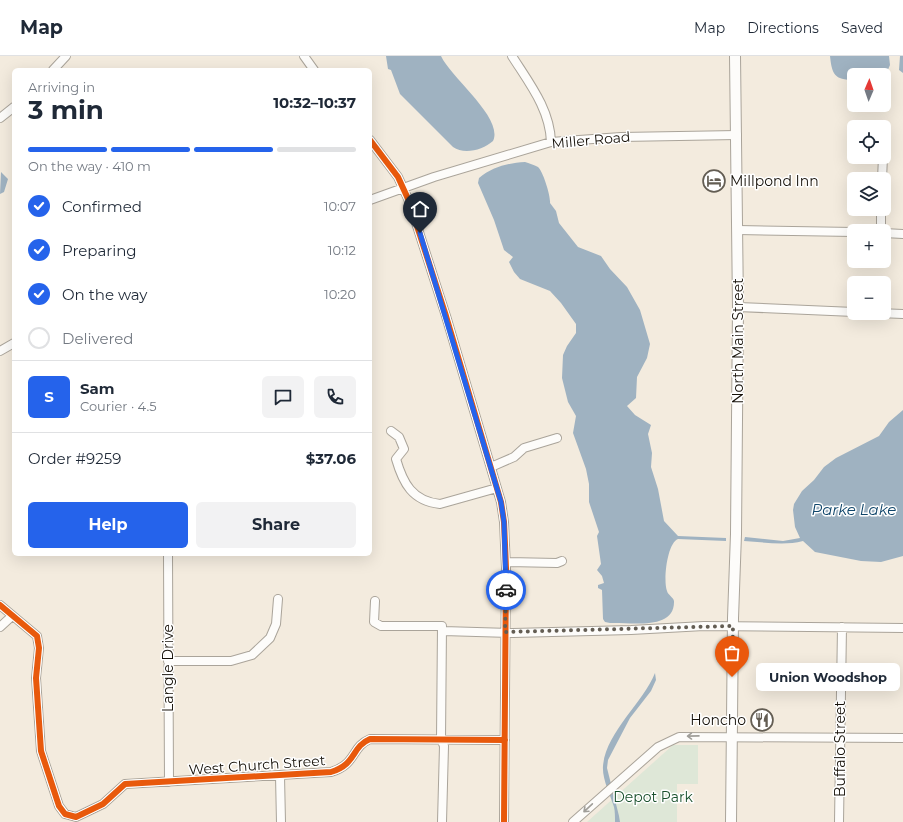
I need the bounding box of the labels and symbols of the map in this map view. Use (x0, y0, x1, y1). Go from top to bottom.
north arrow (847, 68, 891, 112)
street label: Miller Road (551, 128, 631, 152)
hotel icon: Millpond Inn (701, 168, 727, 194)
place label: Millpond Inn (730, 172, 819, 190)
pin (403, 192, 437, 233)
street label: North Main Street (729, 278, 747, 404)
water label: Parke Lake (812, 500, 896, 519)
courier (486, 570, 526, 610)
street label: Langle Drive (159, 624, 177, 712)
pin (715, 636, 749, 677)
callout: Union Woodshop (756, 663, 900, 691)
street label: Buffalo Street (831, 701, 849, 797)
restaurant icon: Honcho (749, 707, 775, 733)
place label: Honcho (690, 711, 746, 729)
one-way arrow (687, 733, 700, 740)
street label: West Church Street (188, 751, 326, 779)
park label: Depot Park (613, 788, 693, 806)
one-way arrow (584, 803, 594, 812)

